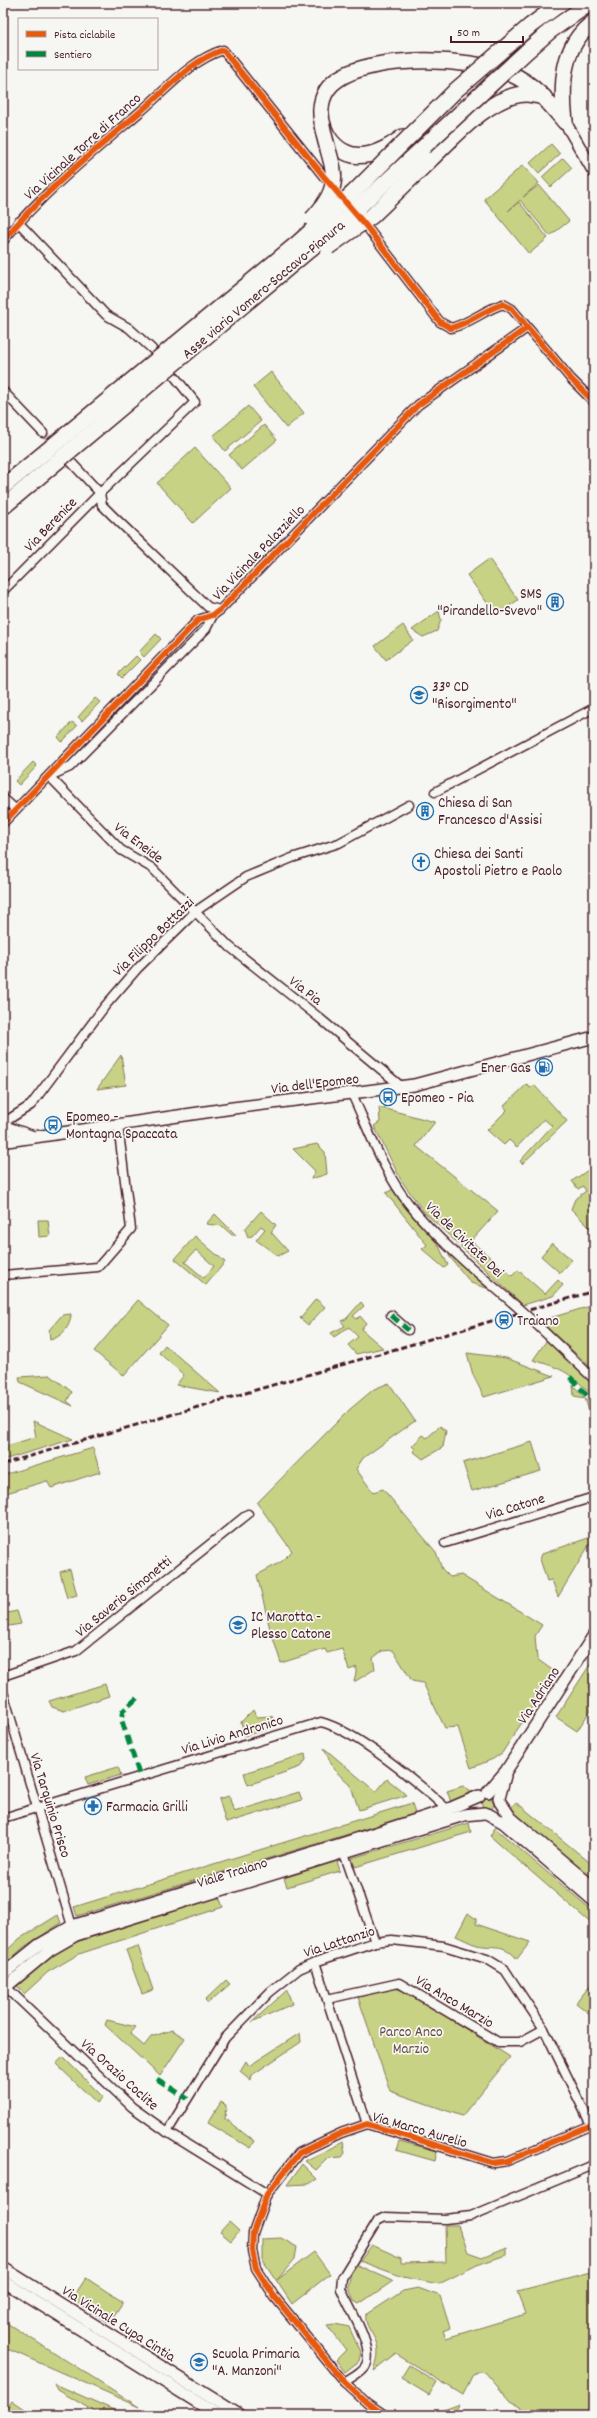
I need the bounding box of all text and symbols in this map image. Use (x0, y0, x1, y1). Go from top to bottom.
legend (18, 18, 158, 70)
scale bar (451, 18, 523, 44)
text: 50 m (457, 25, 480, 42)
text: Pista ciclabile (54, 27, 115, 44)
text: Sentiero (54, 47, 92, 64)
street label: Via Vicinale Torre di Franco (20, 88, 147, 206)
street label: Asse viario Vomero-Soccavo-Pianura (178, 215, 351, 365)
street label: Via Berenice (20, 493, 83, 558)
street label: Via Vicinale Palazziello (208, 500, 311, 606)
place label: SMS "Pirandello-Svevo" (437, 584, 542, 623)
building icon: SMS "Pirandello-Svevo" (545, 592, 565, 612)
place label: 33° CD "Risorgimento" (432, 677, 517, 716)
school or university icon: 33° CD "Risorgimento" (409, 685, 429, 705)
place label: Chiesa di San Francesco d'Assisi (438, 793, 542, 832)
building icon: Chiesa di San Francesco d'Assisi (415, 801, 435, 821)
street label: Via Eneide (108, 818, 168, 870)
place label: Chiesa dei Santi Apostoli Pietro e Paolo (434, 844, 563, 883)
church icon: Chiesa dei Santi Apostoli Pietro e Paolo (411, 852, 431, 872)
street label: Via Filippo Bottazzi (109, 892, 200, 982)
street label: Via Pia (283, 972, 327, 1012)
fuel station icon: Ener Gas (534, 1057, 554, 1077)
place label: Ener Gas (481, 1058, 531, 1080)
street label: Via dell'Epomeo (270, 1069, 361, 1101)
bus stop icon: Epomeo - Pia (378, 1087, 398, 1107)
place label: Epomeo - Pia (401, 1088, 475, 1110)
place label: Epomeo - Montagna Spaccata (66, 1107, 178, 1146)
bus stop icon: Epomeo - Montagna Spaccata (43, 1115, 63, 1135)
street label: Via de Civitate Dei (419, 1197, 508, 1284)
station icon: Traiano (494, 1310, 514, 1330)
place label: Traiano (517, 1311, 559, 1333)
street label: Via Catone (483, 1488, 548, 1527)
street label: Via Saverio Simonetti (71, 1551, 178, 1644)
place label: IC Marotta - Plesso Catone (251, 1607, 331, 1646)
school or university icon: IC Marotta - Plesso Catone (228, 1615, 248, 1635)
street label: Via Adriano (513, 1663, 567, 1729)
street label: Via Livio Andronico (179, 1710, 286, 1762)
street label: Via Tarquinio Prisco (23, 1750, 76, 1861)
pharmacy icon: Farmacia Grilli (83, 1796, 103, 1816)
place label: Farmacia Grilli (106, 1797, 188, 1819)
street label: Viale Traiano (195, 1853, 271, 1895)
street label: Via Lattanzio (301, 1921, 378, 1965)
street label: Via Anco Marzio (411, 1971, 498, 2035)
park label: Parco Anco Marzio (379, 2022, 443, 2061)
street label: Via Orazio Coclite (75, 2034, 163, 2117)
street label: Via Marco Aurelio (369, 2107, 470, 2155)
street label: Via Vicinale Cupa Cintia (57, 2281, 180, 2369)
place label: Scuola Primaria "A. Manzoni" (212, 2344, 301, 2383)
school or university icon: Scuola Primaria "A. Manzoni" (189, 2352, 209, 2372)

